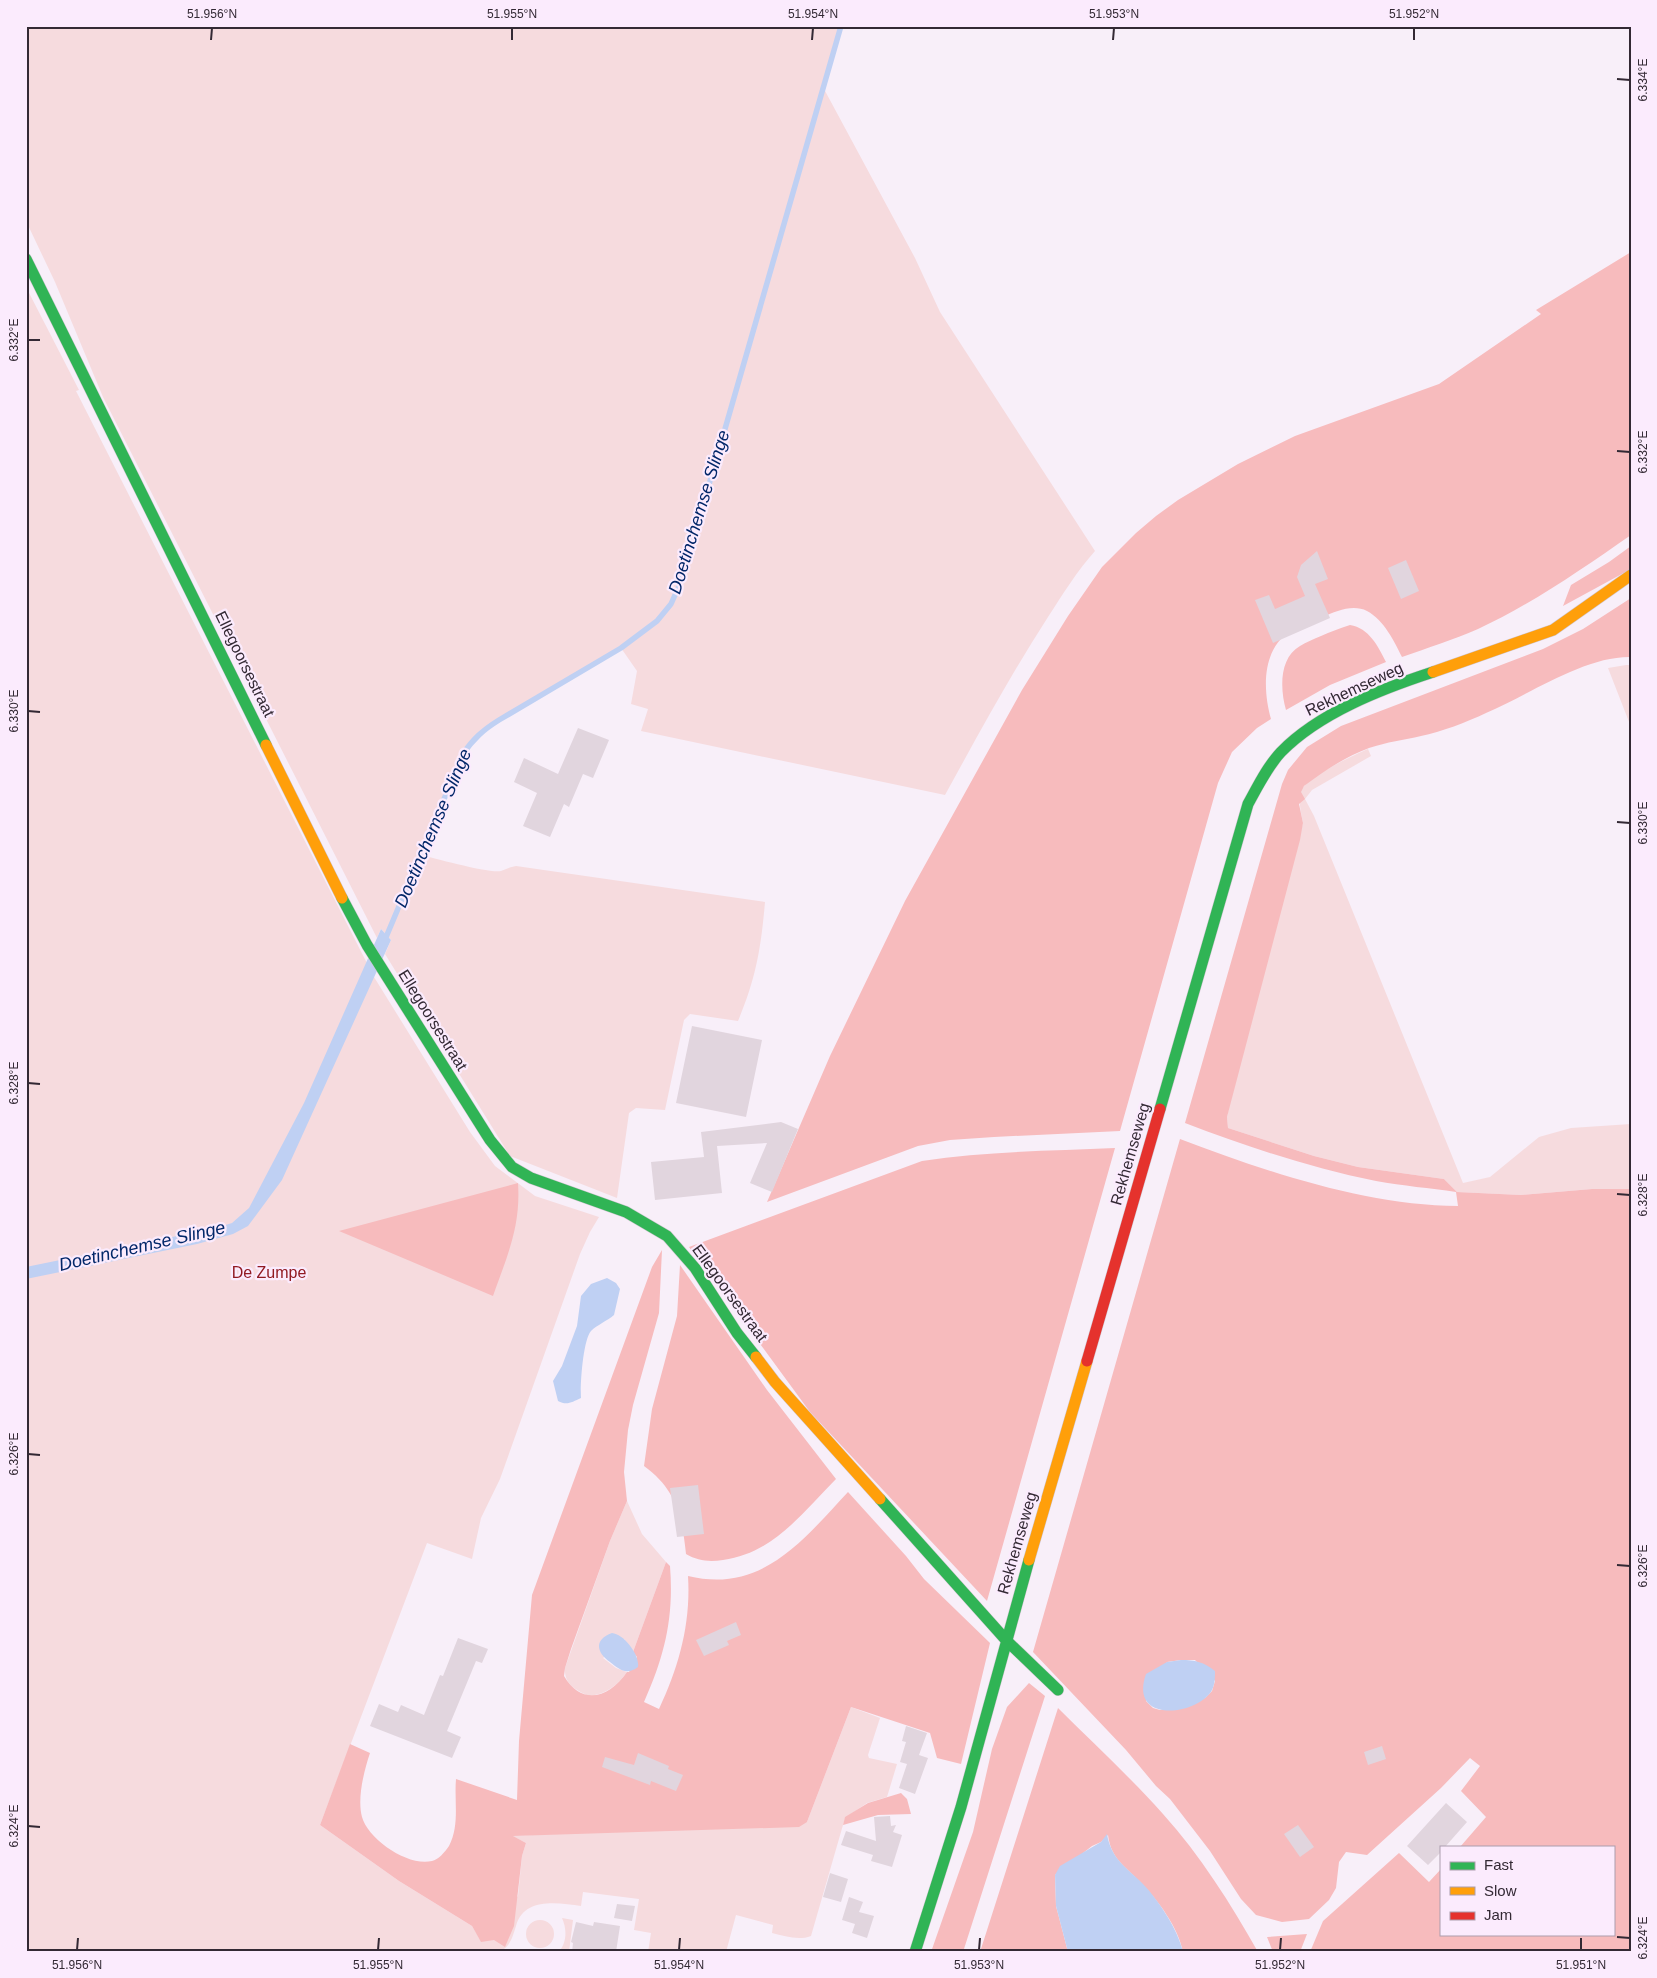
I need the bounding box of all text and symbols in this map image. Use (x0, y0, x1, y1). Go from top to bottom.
text: 51.956°N (187, 7, 237, 21)
text: 51.955°N (487, 7, 537, 21)
text: 51.954°N (788, 7, 838, 21)
text: 51.953°N (1089, 7, 1139, 21)
text: 51.952°N (1389, 7, 1439, 21)
text: 6.334°E (1636, 59, 1650, 101)
text: 6.332°E (7, 319, 21, 361)
water label: Doetinchemse Slinge (665, 428, 733, 596)
text: 6.332°E (1636, 431, 1650, 473)
street label: Ellegoorsestraat (212, 608, 278, 720)
street label: Rekhemseweg (1302, 659, 1406, 719)
text: 6.330°E (7, 690, 21, 732)
water label: Doetinchemse Slinge (391, 746, 475, 910)
text: 6.330°E (1636, 802, 1650, 844)
street label: Ellegoorsestraat (395, 966, 471, 1074)
text: 6.328°E (7, 1062, 21, 1104)
street label: Rekhemseweg (1107, 1101, 1153, 1207)
text: 6.328°E (1636, 1174, 1650, 1216)
water label: Doetinchemse Slinge (57, 1217, 227, 1275)
street label: Ellegoorsestraat (689, 1241, 771, 1345)
park label: De Zumpe (232, 1264, 306, 1281)
text: 6.326°E (7, 1433, 21, 1475)
street label: Rekhemseweg (994, 1490, 1040, 1596)
text: 6.326°E (1636, 1545, 1650, 1587)
text: 6.324°E (7, 1805, 21, 1847)
legend (1440, 1846, 1614, 1936)
text: Fast (1484, 1856, 1514, 1873)
text: Slow (1484, 1882, 1517, 1899)
text: Jam (1484, 1906, 1512, 1923)
text: 6.324°E (1636, 1917, 1650, 1959)
text: 51.956°N (52, 1958, 102, 1972)
text: 51.955°N (353, 1958, 403, 1972)
text: 51.954°N (654, 1958, 704, 1972)
text: 51.953°N (954, 1958, 1004, 1972)
text: 51.952°N (1255, 1958, 1305, 1972)
text: 51.951°N (1556, 1958, 1606, 1972)

